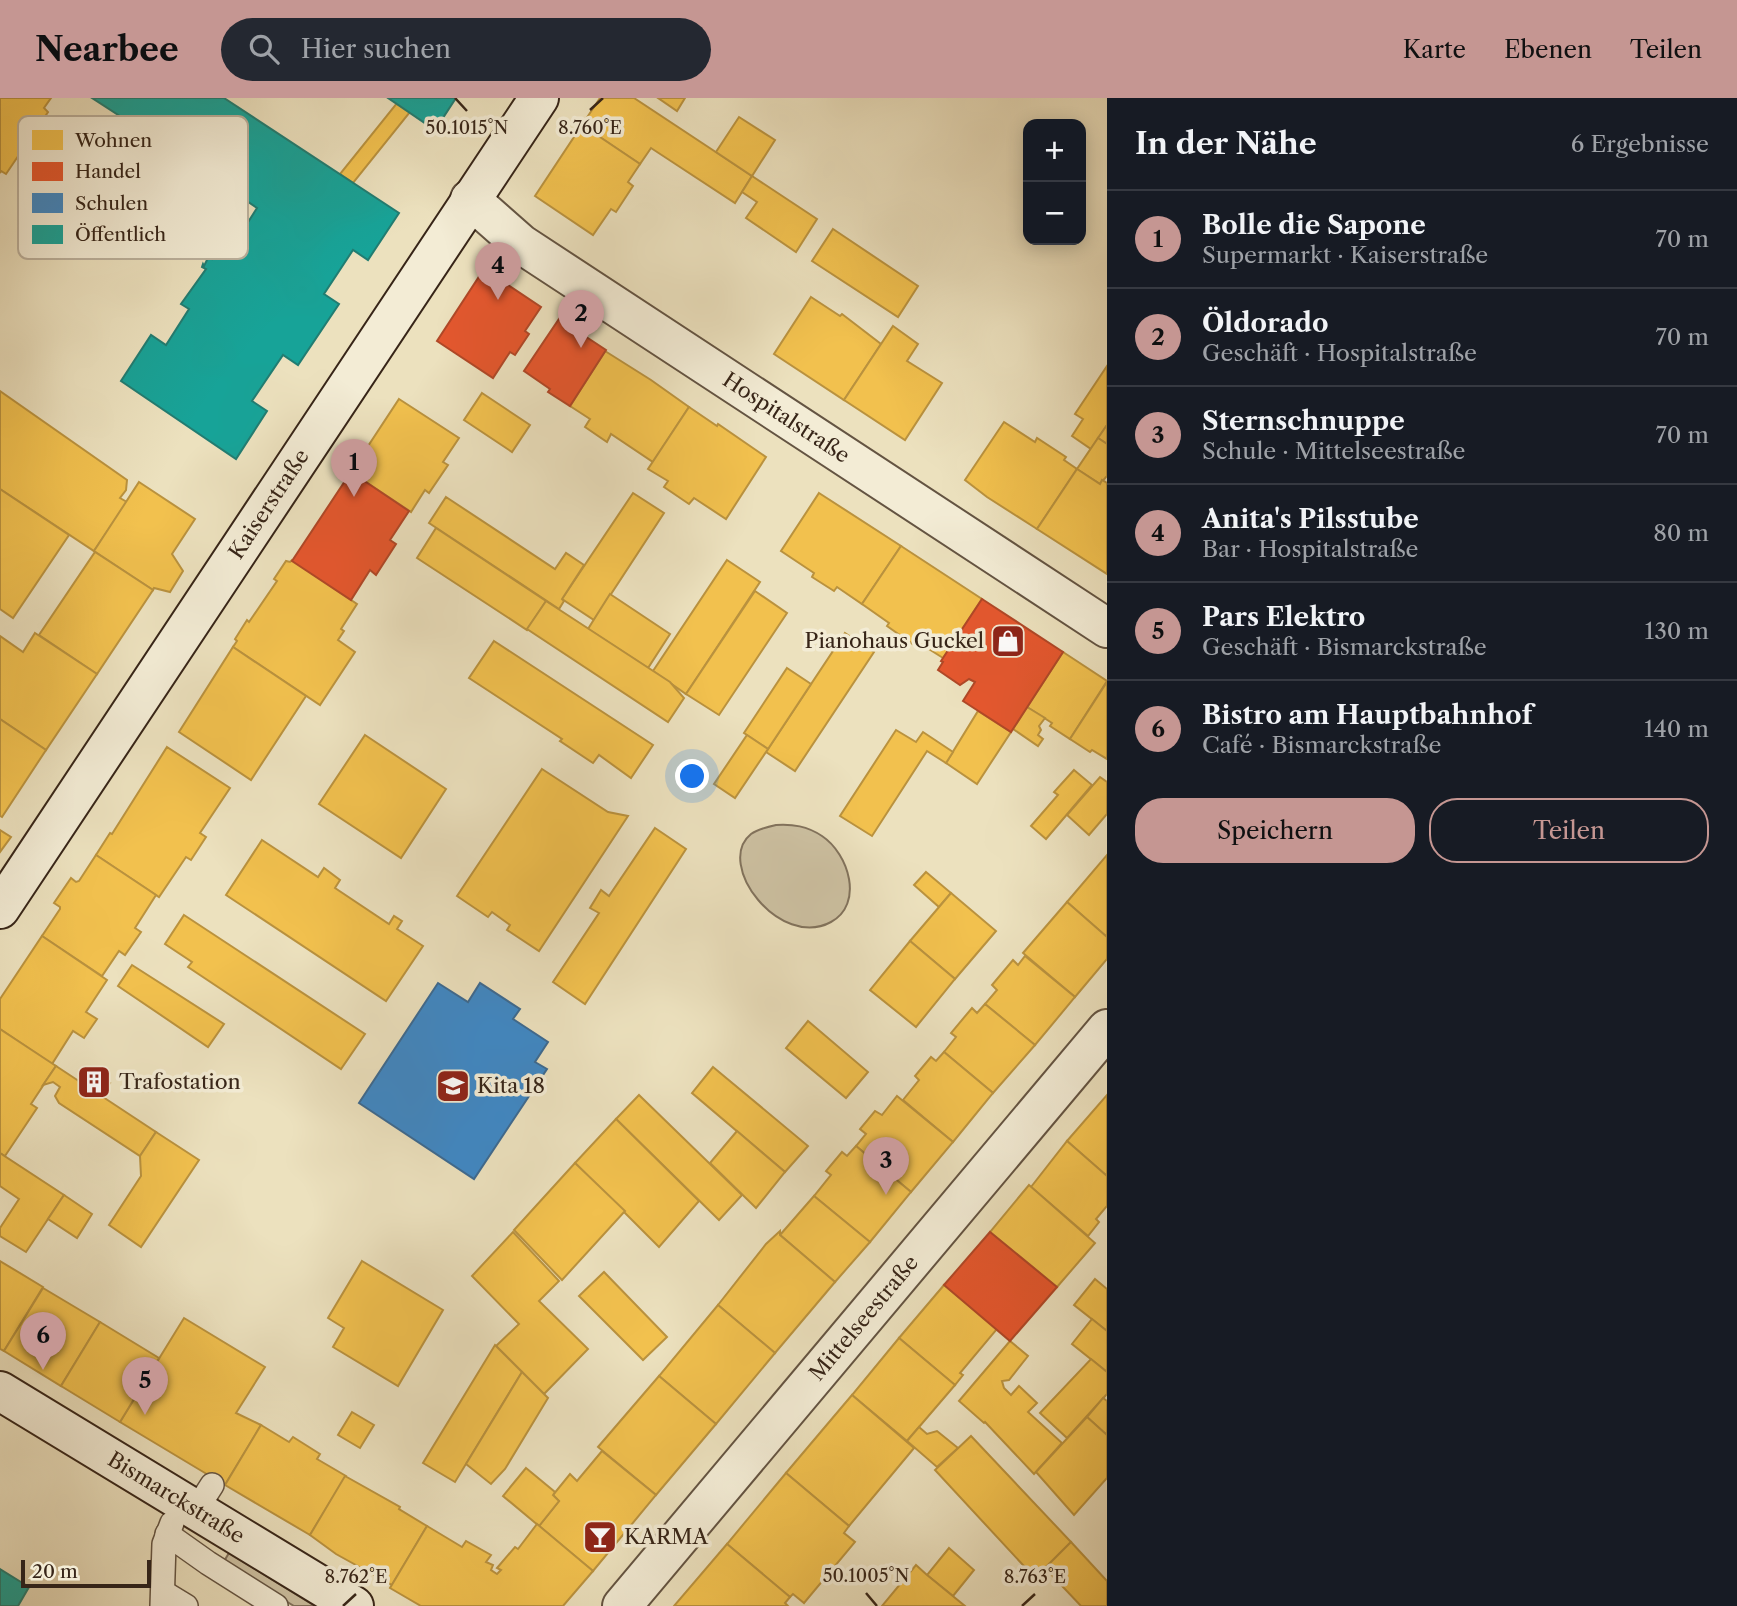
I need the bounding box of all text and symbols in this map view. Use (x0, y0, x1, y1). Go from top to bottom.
search box (221, 18, 711, 81)
text: Nearbee (35, 29, 179, 70)
icon: search (245, 30, 283, 68)
text: Hier suchen (301, 33, 451, 65)
text: Karte (1403, 35, 1466, 64)
text: Ebenen (1504, 35, 1592, 64)
text: Teilen (1630, 35, 1702, 64)
legend (18, 116, 248, 259)
text: 50.1015°N (426, 117, 509, 139)
text: 8.760°E (558, 117, 622, 139)
map controls (1023, 119, 1086, 245)
button: + (1023, 119, 1086, 182)
text: In der Nähe (1135, 125, 1317, 162)
text: Wohnen (74, 129, 152, 152)
text: 6 Ergebnisse (1571, 130, 1709, 158)
text: Handel (75, 160, 141, 183)
button: − (1023, 182, 1086, 245)
text: Schulen (75, 192, 148, 215)
text: Bolle die Sapone (1202, 209, 1426, 241)
text: Öffentlich (75, 223, 166, 246)
text: 1 (1153, 225, 1163, 253)
text: 70 m (1656, 225, 1709, 253)
text: Supermarkt · Kaiserstraße (1202, 241, 1488, 269)
pin: 4 (475, 242, 521, 300)
pin: 2 (558, 290, 604, 348)
text: Öldorado (1202, 307, 1328, 339)
text: 2 (1151, 323, 1165, 351)
text: 70 m (1656, 323, 1709, 351)
text: Geschäft · Hospitalstraße (1202, 339, 1477, 367)
street label: Hospitalstraße (718, 367, 854, 468)
text: Sternschnuppe (1202, 405, 1405, 437)
text: 3 (1152, 421, 1165, 449)
text: 70 m (1656, 421, 1709, 449)
text: Schule · Mittelseestraße (1202, 437, 1465, 465)
pin: 1 (331, 439, 377, 497)
street label: Kaiserstraße (223, 444, 314, 563)
text: Anita's Pilsstube (1202, 503, 1419, 535)
text: 4 (1151, 519, 1165, 547)
text: 80 m (1653, 519, 1709, 547)
text: Bar · Hospitalstraße (1202, 535, 1418, 563)
text: Pars Elektro (1202, 601, 1365, 633)
text: 5 (1152, 617, 1164, 645)
text: 130 m (1645, 617, 1709, 645)
shop icon: Pianohaus Guckel (989, 622, 1027, 660)
place label: Pianohaus Guckel (805, 628, 984, 653)
text: Geschäft · Bismarckstraße (1202, 633, 1487, 661)
text: Bistro am Hauptbahnhof (1202, 699, 1532, 731)
text: 6 (1151, 715, 1165, 743)
text: 140 m (1644, 715, 1709, 743)
text: Café · Bismarckstraße (1202, 731, 1441, 759)
your location (675, 759, 709, 793)
button: Speichern (1135, 798, 1415, 863)
button: Teilen (1429, 798, 1709, 863)
building icon: Trafostation (75, 1063, 113, 1101)
school or university icon: Kita 18 (434, 1067, 472, 1105)
place label: Trafostation (119, 1069, 241, 1094)
place label: Kita 18 (477, 1073, 545, 1098)
pin: 3 (863, 1137, 909, 1195)
street label: Mittelseestraße (804, 1250, 923, 1386)
pin: 6 (20, 1312, 66, 1370)
pin: 5 (122, 1357, 168, 1415)
street label: Bismarckstraße (104, 1447, 249, 1548)
bar icon: KARMA (581, 1518, 619, 1556)
place label: KARMA (624, 1524, 708, 1549)
scale bar (21, 1557, 150, 1589)
text: 20 m (32, 1560, 78, 1583)
text: 50.1005°N (823, 1565, 909, 1587)
text: 8.762°E (325, 1566, 387, 1588)
text: 8.763°E (1004, 1566, 1066, 1588)

